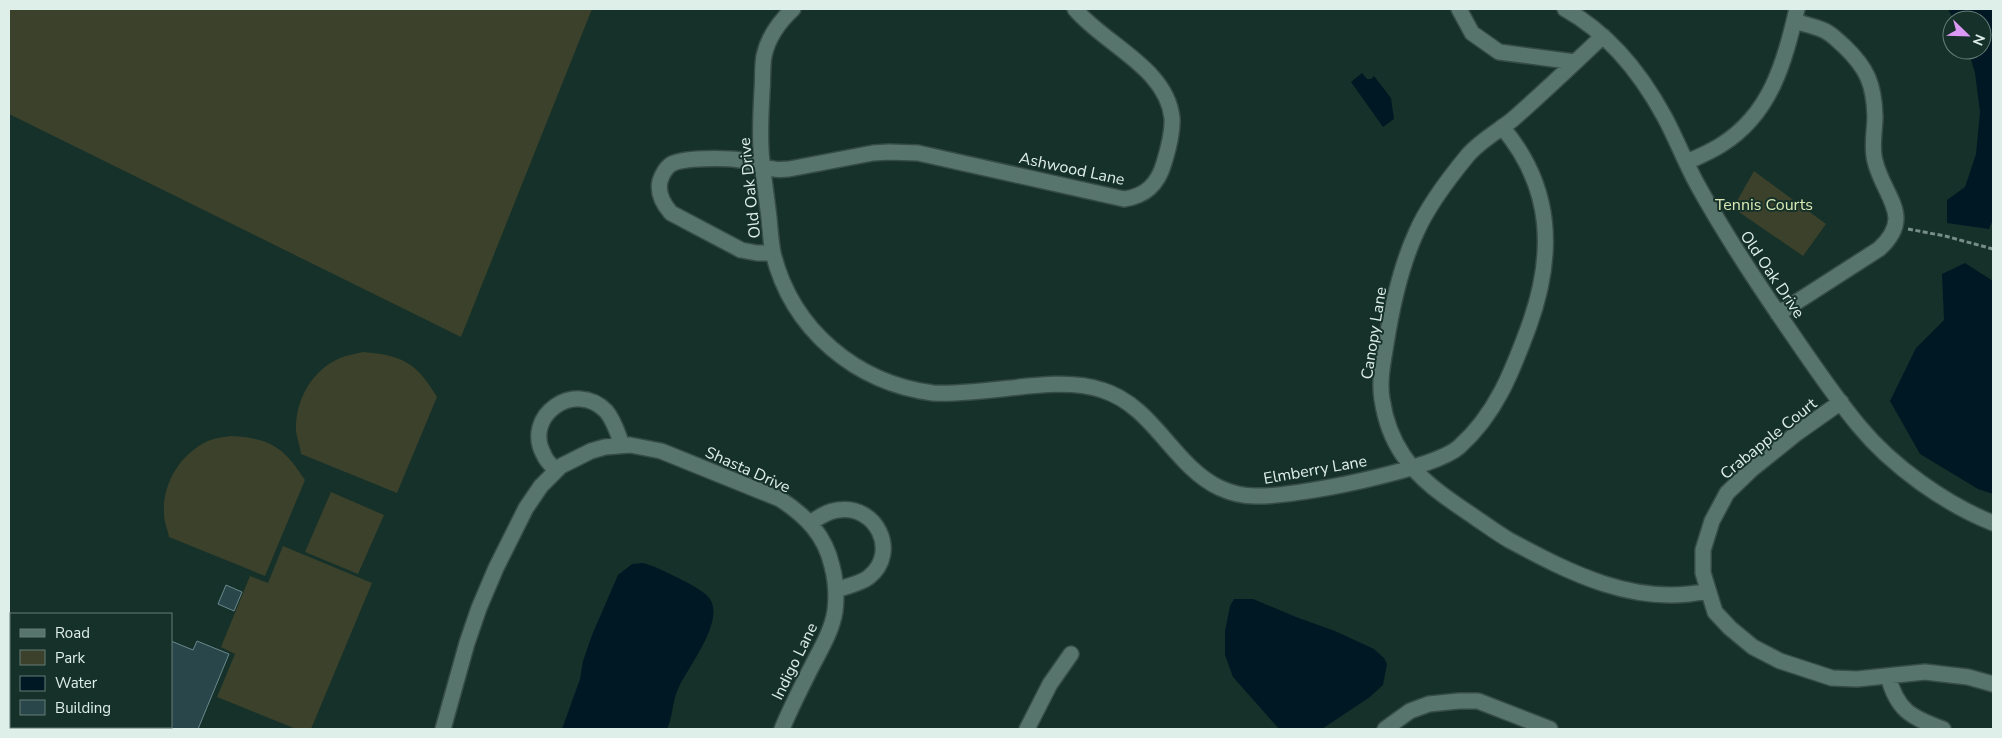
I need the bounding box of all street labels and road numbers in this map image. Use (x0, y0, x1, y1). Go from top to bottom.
street label: Old Oak Drive (734, 136, 766, 239)
street label: Ashwood Lane (1017, 147, 1127, 191)
street label: Old Oak Drive (1735, 226, 1810, 323)
street label: Canopy Lane (1356, 285, 1392, 381)
street label: Crabapple Court (1716, 393, 1822, 485)
street label: Shasta Drive (701, 441, 794, 499)
street label: Elmberry Lane (1262, 450, 1369, 490)
street label: Indigo Lane (767, 619, 823, 704)

